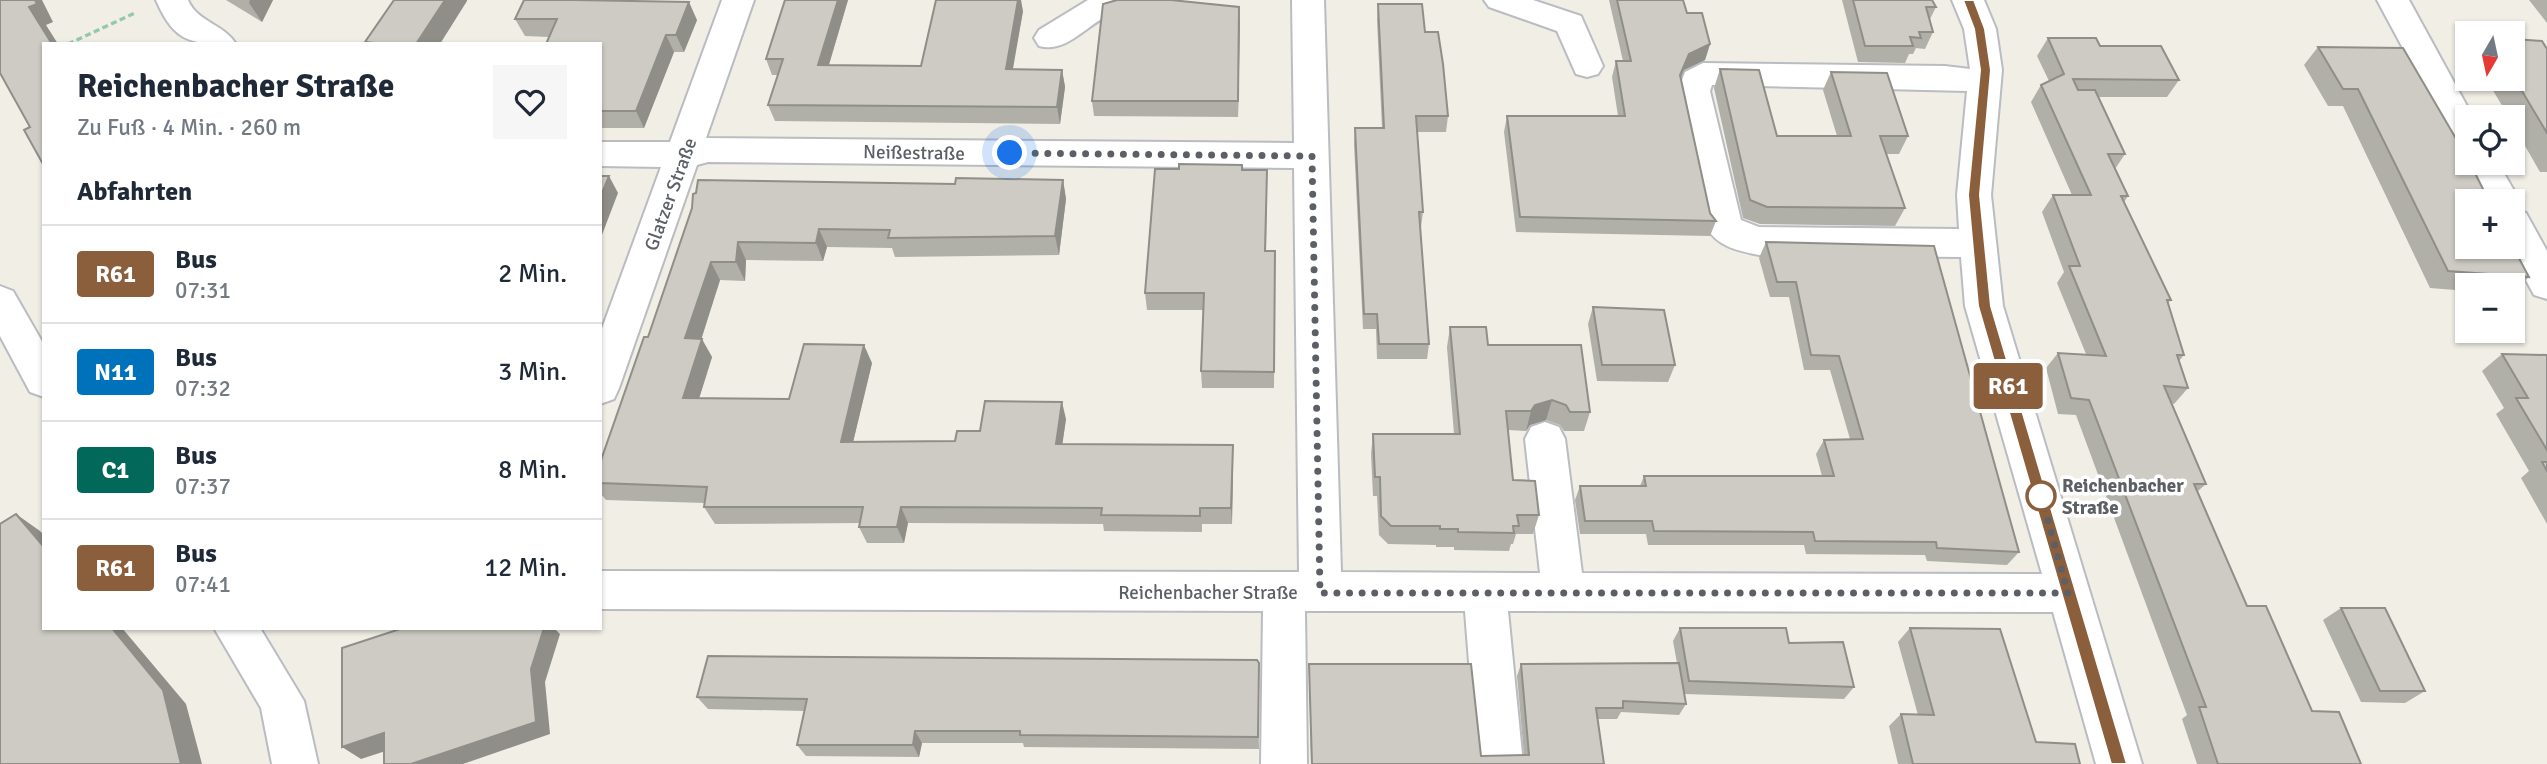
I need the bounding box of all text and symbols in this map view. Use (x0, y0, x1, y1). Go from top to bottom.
north arrow (2455, 21, 2525, 91)
map controls (2455, 21, 2525, 343)
button: heart (493, 65, 567, 139)
text: Reichenbacher Straße (77, 66, 394, 107)
button: locate (2455, 105, 2525, 175)
text: Zu Fuß · 4 Min. · 260 m (77, 113, 301, 142)
street label: Glatzer Straße (639, 135, 702, 254)
your location (992, 135, 1027, 170)
street label: Neißestraße (863, 140, 965, 166)
text: Abfahrten (77, 176, 192, 208)
button: + (2455, 189, 2525, 259)
text: Bus (175, 244, 217, 276)
text: 2 Min. (498, 258, 567, 290)
text: R61 (95, 259, 136, 289)
button: − (2455, 273, 2525, 343)
text: 07:31 (175, 276, 231, 305)
text: Bus (175, 342, 217, 374)
text: 3 Min. (498, 356, 567, 388)
text: N11 (94, 357, 137, 387)
line badge: R61 (1968, 363, 2048, 409)
text: R61 (1988, 371, 2028, 401)
text: 07:32 (175, 374, 231, 403)
text: Bus (175, 440, 217, 472)
text: 8 Min. (498, 454, 567, 486)
text: C1 (102, 455, 129, 485)
text: 07:37 (175, 472, 231, 501)
place label: Reichenbacher Straße (2062, 474, 2184, 520)
marker: Reichenbacher Straße (2026, 481, 2056, 511)
text: Bus (175, 538, 217, 570)
text: 12 Min. (484, 552, 567, 584)
text: R61 (95, 553, 136, 583)
text: 07:41 (175, 570, 231, 599)
street label: Reichenbacher Straße (1118, 581, 1298, 605)

